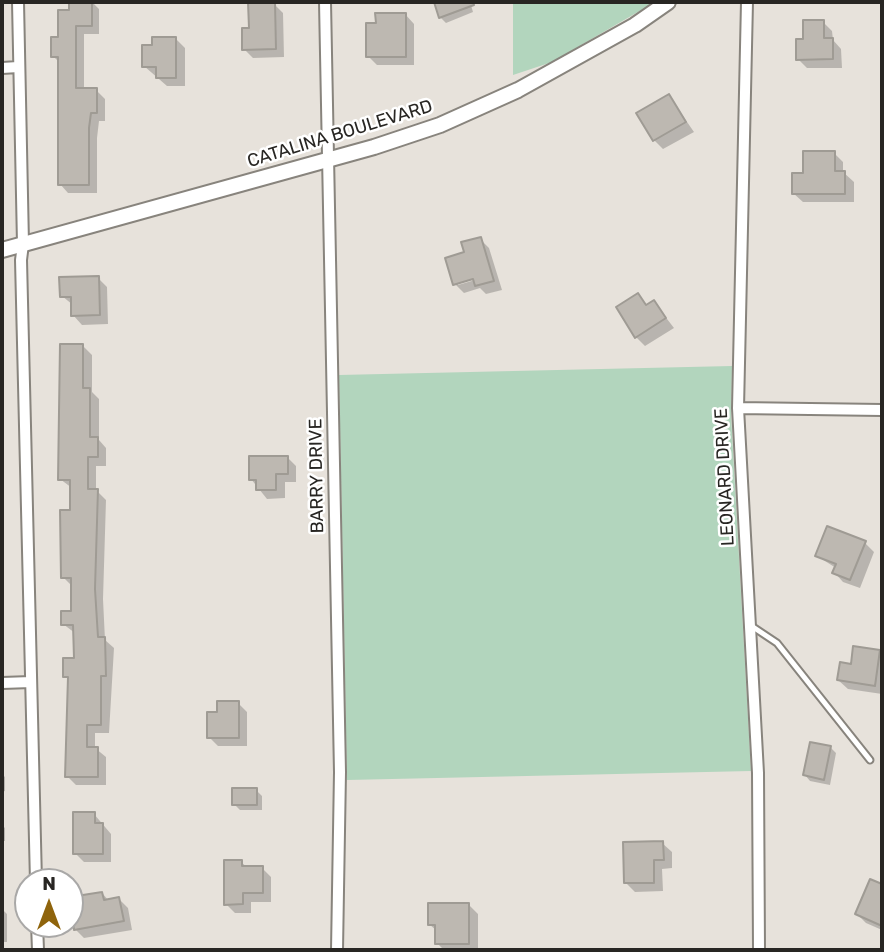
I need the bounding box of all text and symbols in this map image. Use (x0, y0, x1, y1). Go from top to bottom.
street label: CATALINA BOULEVARD (245, 96, 435, 172)
street label: LEONARD DRIVE (711, 407, 739, 547)
street label: BARRY DRIVE (305, 418, 329, 534)
north arrow (14, 868, 84, 938)
text: N (42, 872, 56, 895)

